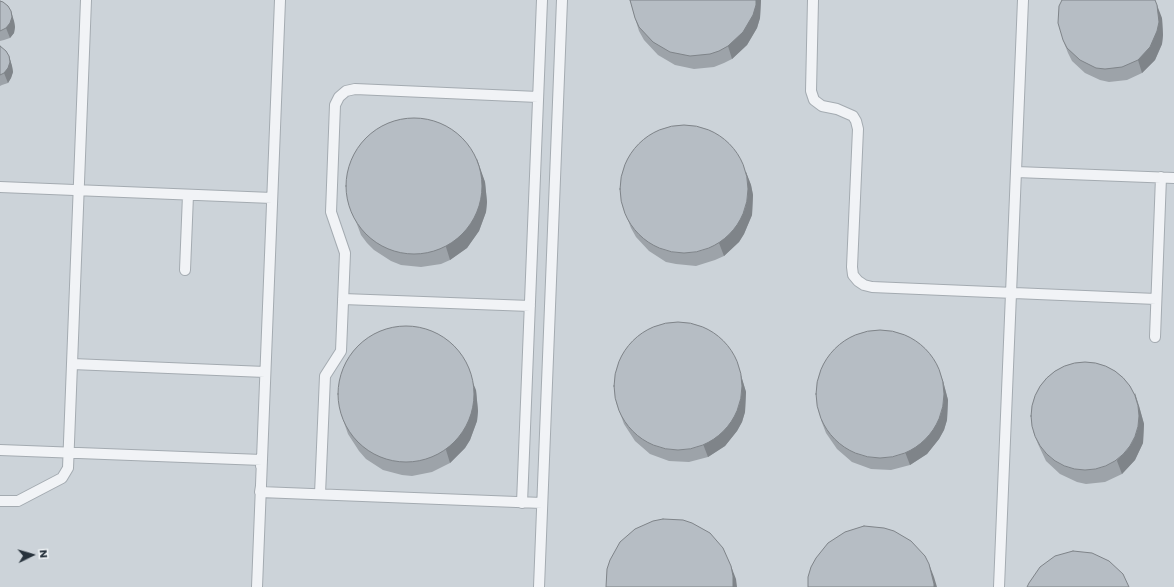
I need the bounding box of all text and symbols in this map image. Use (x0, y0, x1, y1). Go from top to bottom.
north arrow (12, 535, 52, 575)
text: N (36, 549, 52, 559)

